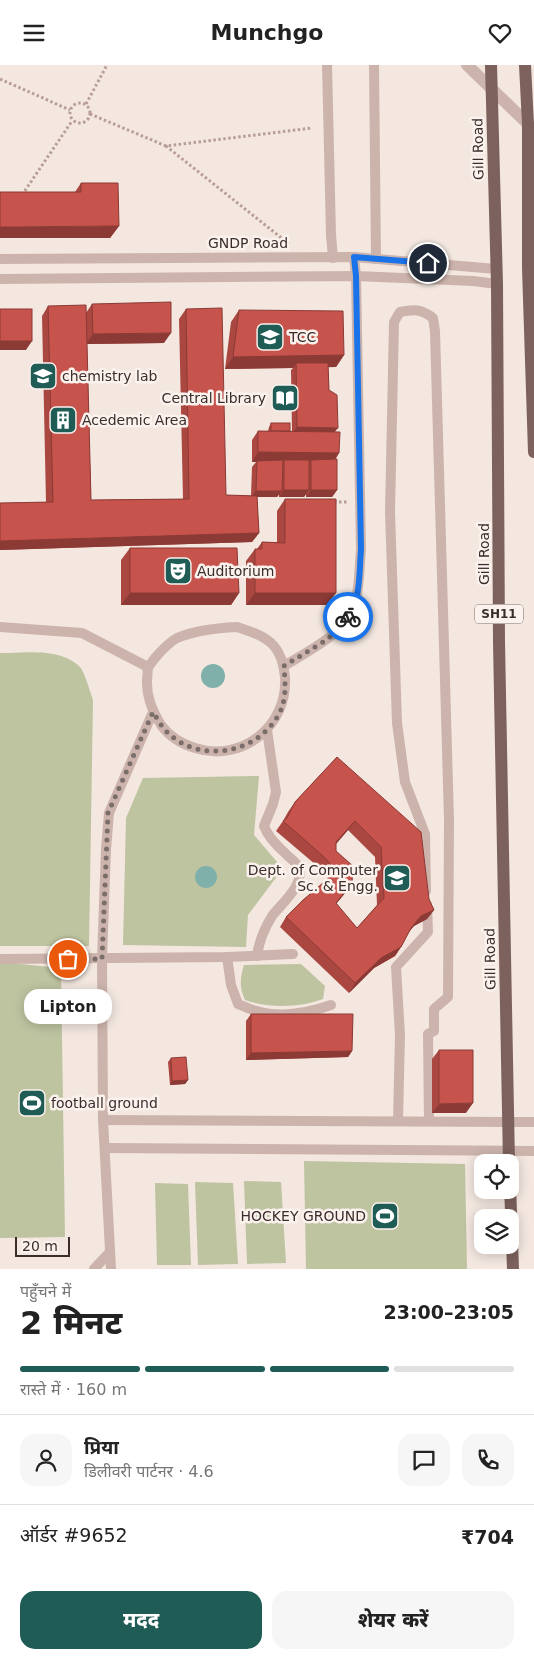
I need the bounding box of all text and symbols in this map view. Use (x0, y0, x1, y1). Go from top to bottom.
icon: menu (20, 19, 48, 47)
icon: heart (486, 19, 514, 47)
text: Munchgo (211, 20, 323, 45)
street label: Gill Road (469, 118, 487, 180)
street label: GNDP Road (208, 235, 288, 251)
pin (407, 242, 449, 284)
icon: home (414, 249, 442, 277)
school or university icon: TCC (255, 322, 285, 352)
place label: TCC (288, 329, 317, 345)
school or university icon: chemistry lab (28, 361, 58, 391)
place label: chemistry lab (62, 368, 157, 384)
library icon: Central Library (270, 383, 300, 413)
place label: Central Library (162, 390, 266, 406)
building icon: Acedemic Area (48, 405, 78, 435)
place label: Acedemic Area (82, 412, 187, 428)
street label: Gill Road (476, 523, 492, 585)
theatre icon: Auditorium (163, 556, 193, 586)
place label: Auditorium (197, 563, 274, 579)
courier (323, 592, 373, 642)
icon: bike (334, 603, 362, 631)
road number: SH11 (475, 605, 523, 623)
place label: Dept. of Computer Sc. & Engg. (248, 862, 378, 894)
school or university icon: Dept. of Computer Sc. & Engg. (382, 863, 412, 893)
street label: Gill Road (481, 928, 499, 990)
pin (47, 938, 89, 980)
icon: bag (54, 945, 82, 973)
callout: Lipton (24, 989, 112, 1024)
text: Lipton (39, 997, 97, 1016)
sports icon: football ground (17, 1088, 47, 1118)
place label: football ground (51, 1095, 158, 1111)
map controls (474, 1154, 519, 1254)
button: locate (474, 1154, 519, 1199)
sports icon: HOCKEY GROUND (370, 1201, 400, 1231)
place label: HOCKEY GROUND (241, 1208, 366, 1224)
button: layers (474, 1209, 519, 1254)
scale bar (15, 1234, 70, 1257)
text: 20 m (22, 1238, 58, 1254)
text: पहुँचने में (20, 1282, 71, 1301)
text: 23:00–23:05 (384, 1301, 514, 1323)
text: 2 मिनट (20, 1304, 122, 1342)
text: रास्ते में · 160 m (20, 1380, 127, 1399)
button: person (20, 1434, 72, 1486)
button: chat (398, 1434, 450, 1486)
button: phone (462, 1434, 514, 1486)
text: प्रिया (84, 1436, 119, 1458)
text: डिलीवरी पार्टनर · 4.6 (84, 1462, 214, 1481)
text: ऑर्डर #9652 (20, 1524, 128, 1546)
text: ₹704 (461, 1526, 514, 1548)
button: मदद (20, 1591, 262, 1649)
button: शेयर करें (272, 1591, 514, 1649)

